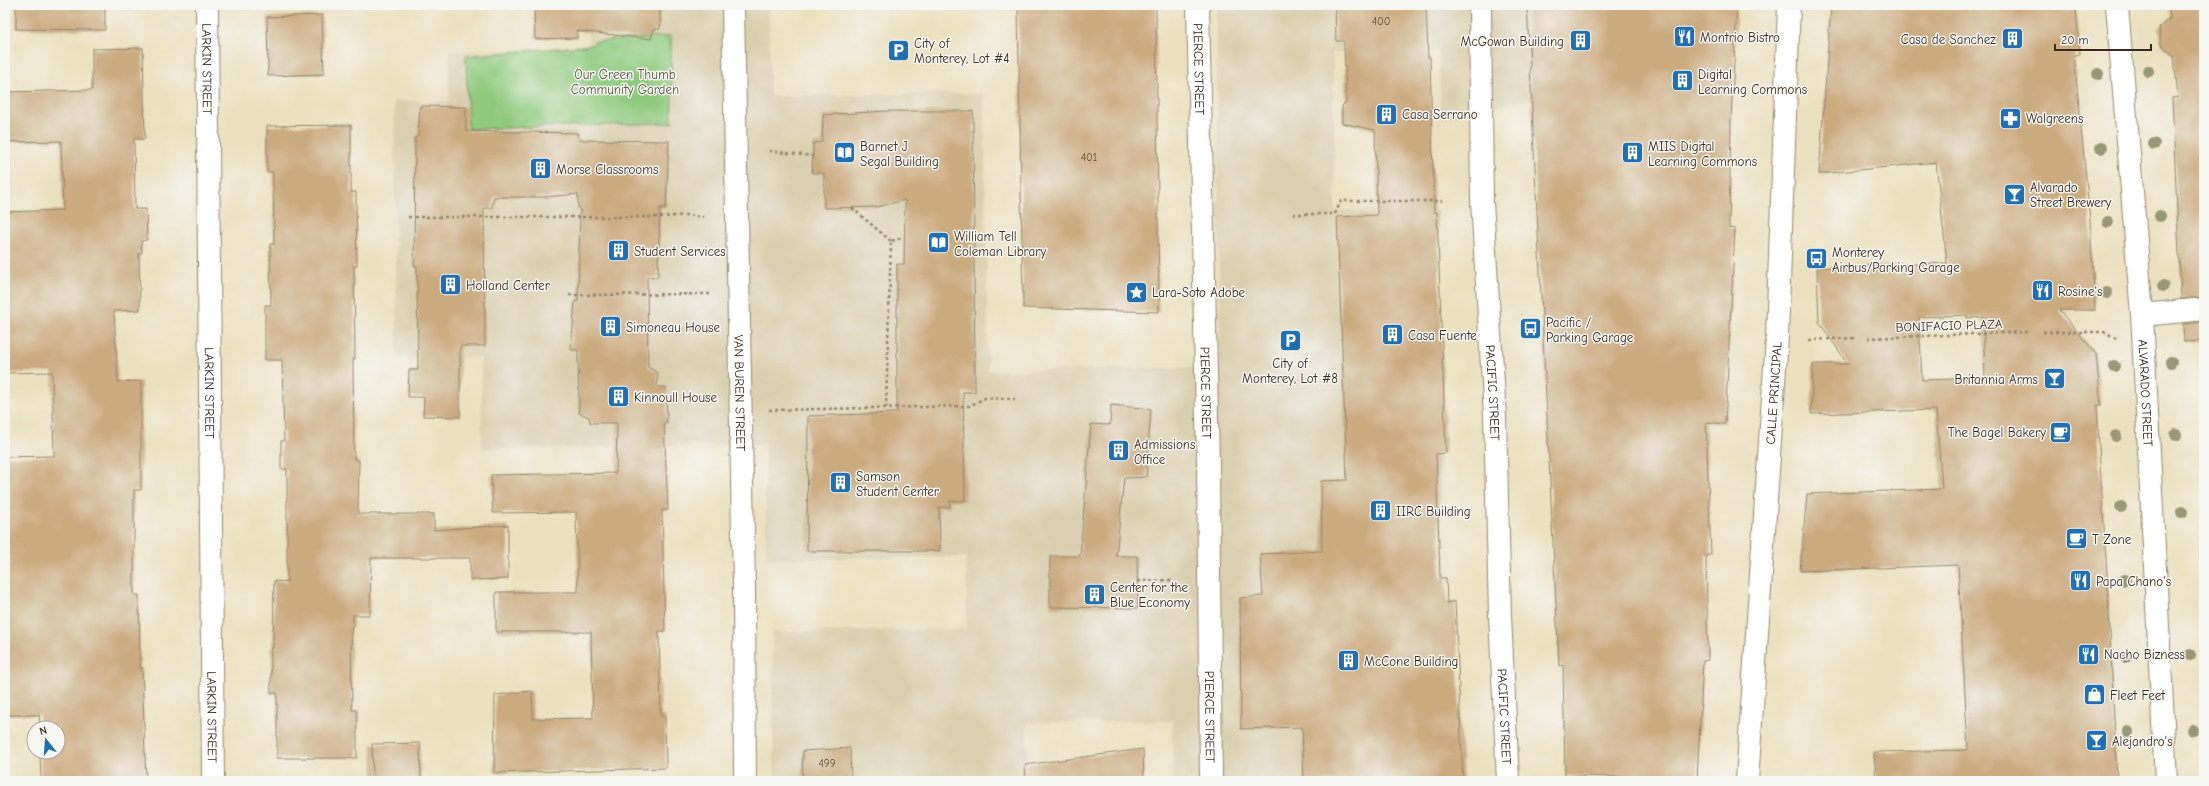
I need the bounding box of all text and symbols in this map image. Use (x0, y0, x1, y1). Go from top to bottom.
house number: 400 (1372, 15, 1390, 28)
street label: LARKIN STREET (199, 23, 215, 115)
street label: PIERCE STREET (1190, 23, 1207, 116)
restaurant icon: Montrio Bistro (1671, 24, 1697, 50)
building icon: Casa de Sanchez (1999, 26, 2025, 52)
scale bar (2055, 26, 2151, 52)
building icon: McGowan Building (1567, 28, 1593, 54)
place label: Montrio Bistro (1700, 30, 1780, 45)
place label: Casa de Sanchez (1901, 32, 1996, 47)
text: 20 m (2061, 33, 2089, 47)
place label: McGowan Building (1461, 34, 1564, 49)
place label: City of Monterey, Lot #4 (914, 36, 1010, 66)
parking icon: City of Monterey, Lot #4 (885, 37, 911, 63)
park label: Our Green Thumb Community Garden (571, 67, 679, 97)
place label: Digital Learning Commons (1698, 67, 1807, 97)
building icon: Digital Learning Commons (1669, 68, 1695, 94)
building icon: Casa Serrano (1374, 101, 1400, 127)
pharmacy icon: Walgreens (1998, 105, 2024, 131)
place label: Casa Serrano (1402, 107, 1478, 122)
place label: Walgreens (2026, 111, 2083, 126)
place label: Barnet J Segal Building (860, 139, 939, 169)
place label: MIIS Digital Learning Commons (1648, 139, 1757, 169)
library icon: Barnet J Segal Building (832, 140, 858, 166)
building icon: MIIS Digital Learning Commons (1619, 140, 1645, 166)
house number: 401 (1081, 151, 1097, 164)
building icon: Morse Classrooms (528, 156, 554, 182)
place label: Morse Classrooms (556, 162, 658, 177)
place label: Alvarado Street Brewery (2030, 180, 2112, 210)
bar icon: Alvarado Street Brewery (2001, 181, 2027, 207)
place label: William Tell Coleman Library (954, 229, 1046, 259)
library icon: William Tell Coleman Library (926, 230, 952, 256)
building icon: Student Services (606, 238, 632, 264)
place label: Student Services (634, 244, 726, 259)
place label: Monterey Airbus/Parking Garage (1832, 245, 1960, 275)
bus stop icon: Monterey Airbus/Parking Garage (1803, 246, 1829, 272)
building icon: Holland Center (438, 272, 464, 298)
place label: Holland Center (466, 278, 551, 293)
restaurant icon: Rosine's (2029, 278, 2055, 304)
place icon: Lara-Soto Adobe (1124, 279, 1150, 305)
place label: Rosine's (2058, 284, 2102, 299)
place label: Lara-Soto Adobe (1152, 285, 1246, 300)
building icon: Simoneau House (597, 314, 623, 340)
place label: Pacific / Parking Garage (1546, 315, 1634, 345)
bus stop icon: Pacific / Parking Garage (1518, 316, 1544, 342)
street label: BONIFACIO PLAZA (1895, 316, 2003, 335)
place label: Simoneau House (626, 320, 720, 335)
building icon: Casa Fuente (1379, 322, 1405, 348)
parking icon: City of Monterey, Lot #8 (1277, 328, 1303, 354)
place label: Casa Fuente (1408, 328, 1477, 343)
street label: VAN BUREN STREET (731, 335, 748, 451)
street label: ALVARADO STREET (2135, 339, 2156, 447)
street label: CALLE PRINCIPAL (1763, 340, 1785, 445)
street label: PACIFIC STREET (1483, 344, 1503, 441)
street label: LARKIN STREET (202, 347, 217, 439)
street label: PIERCE STREET (1197, 347, 1214, 439)
place label: City of Monterey, Lot #8 (1242, 356, 1338, 386)
bar icon: Britannia Arms (2041, 366, 2067, 392)
place label: Britannia Arms (1955, 372, 2038, 387)
building icon: Kinnoull House (606, 384, 632, 410)
place label: Kinnoull House (634, 390, 717, 405)
cafe icon: The Bagel Bakery (2048, 419, 2074, 445)
place label: The Bagel Bakery (1948, 425, 2046, 440)
place label: Admissions Office (1134, 437, 1195, 467)
building icon: Admissions Office (1105, 438, 1131, 464)
place label: Samson Student Center (856, 469, 940, 499)
building icon: Samson Student Center (828, 470, 854, 496)
building icon: IIRC Building (1367, 498, 1393, 524)
place label: IIRC Building (1396, 504, 1471, 519)
cafe icon: T Zone (2063, 526, 2089, 552)
place label: T Zone (2092, 532, 2132, 547)
restaurant icon: Papa Chano's (2067, 568, 2093, 594)
place label: Papa Chano's (2096, 574, 2171, 589)
place label: Center for the Blue Economy (1110, 580, 1190, 610)
building icon: Center for the Blue Economy (1081, 581, 1107, 607)
restaurant icon: Nacho Bizness (2075, 641, 2101, 667)
place label: Nacho Bizness (2104, 647, 2185, 662)
building icon: McCone Building (1336, 648, 1362, 674)
place label: McCone Building (1364, 654, 1458, 669)
street label: PACIFIC STREET (1495, 668, 1514, 765)
street label: LARKIN STREET (204, 671, 220, 763)
street label: PIERCE STREET (1202, 671, 1218, 763)
shop icon: Fleet Feet (2081, 682, 2107, 708)
place label: Fleet Feet (2110, 688, 2166, 703)
north arrow (26, 720, 66, 760)
text: N (38, 724, 49, 738)
bar icon: Alejandro's (2084, 728, 2110, 754)
place label: Alejandro's (2112, 734, 2173, 749)
house number: 499 (818, 757, 836, 770)

